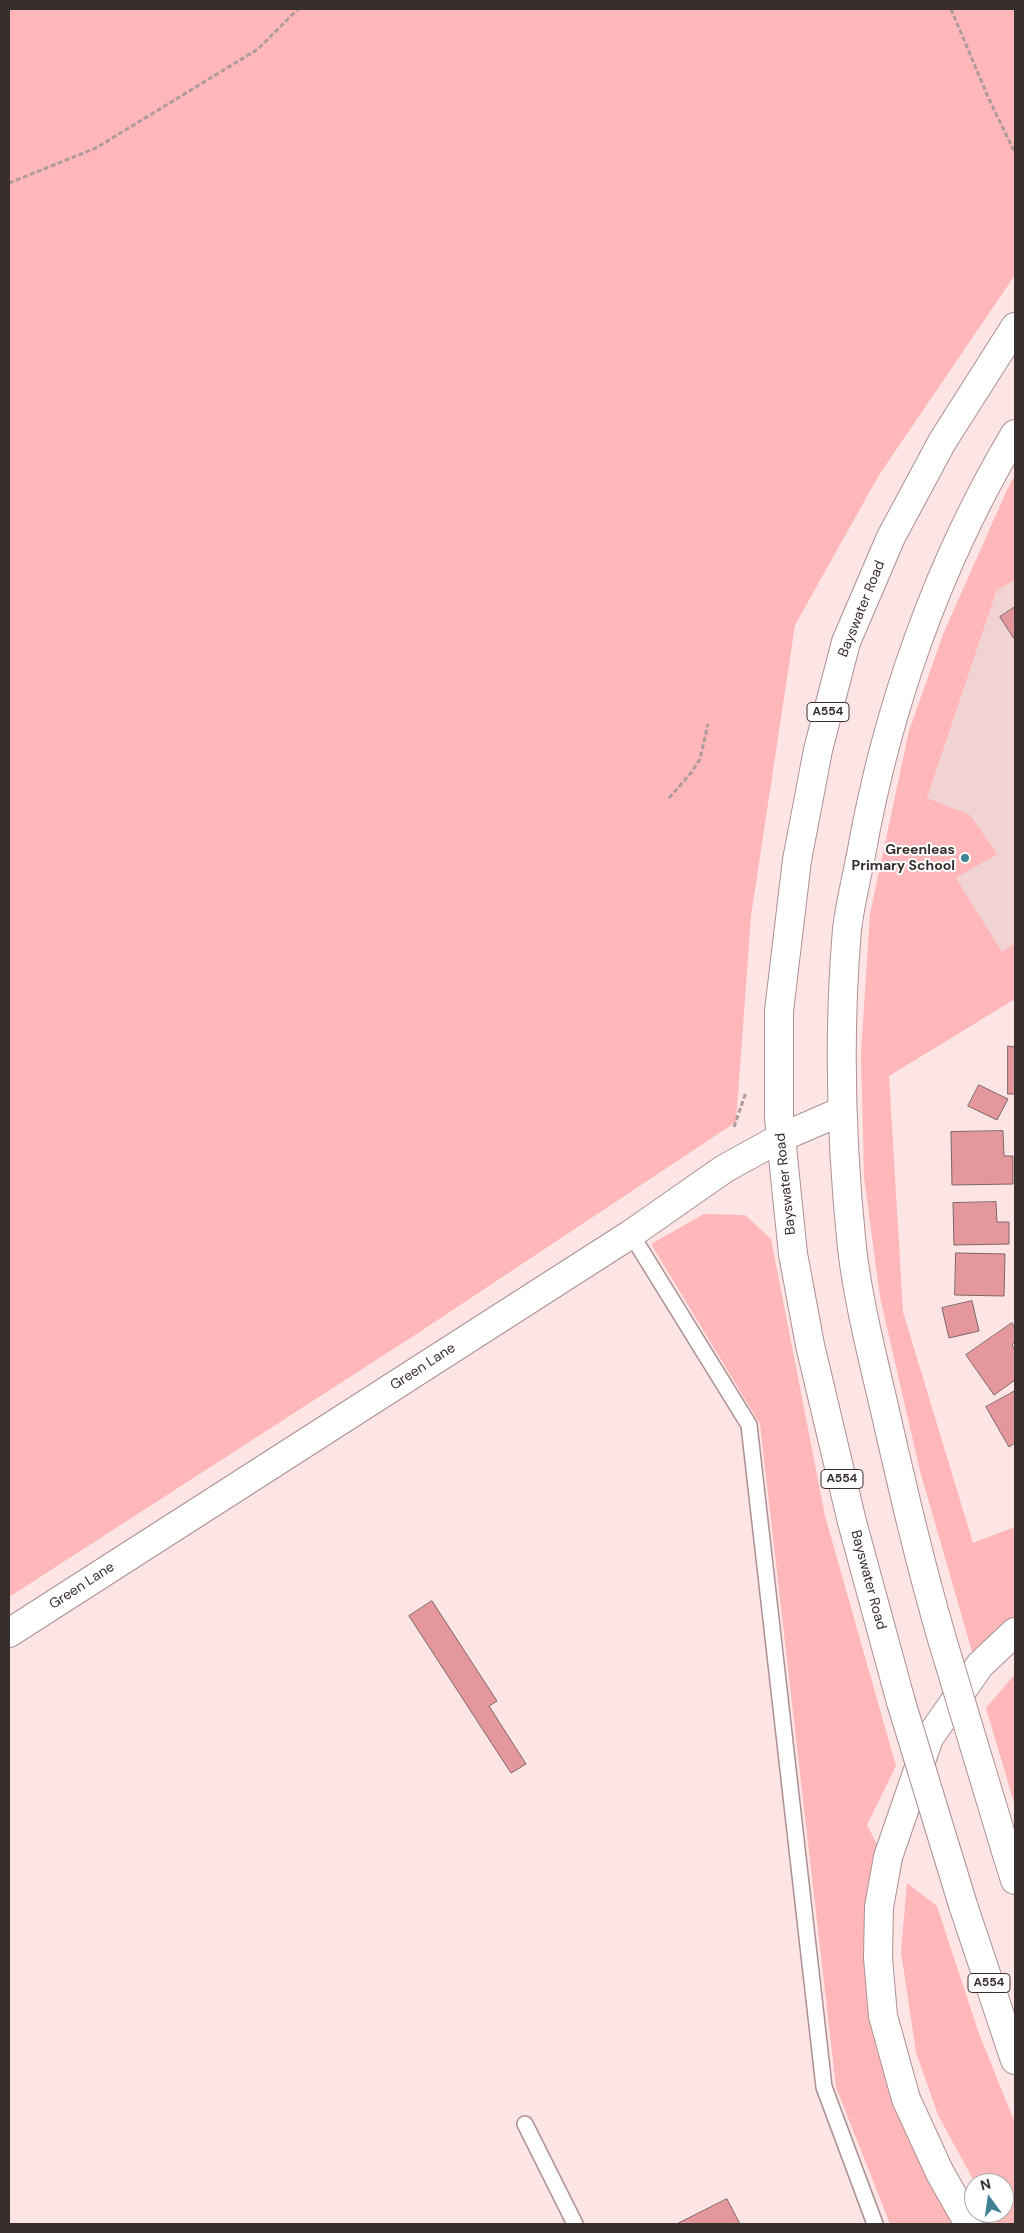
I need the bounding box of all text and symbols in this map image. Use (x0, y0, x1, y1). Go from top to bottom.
street label: Bayswater Road (835, 558, 889, 660)
road number: A554 (807, 702, 849, 722)
place label: Greenleas Primary School (852, 842, 955, 874)
marker: Greenleas Primary School (959, 852, 971, 864)
street label: Bayswater Road (772, 1132, 800, 1236)
street label: Green Lane (387, 1340, 459, 1394)
road number: A554 (821, 1470, 863, 1488)
street label: Bayswater Road (847, 1528, 889, 1632)
street label: Green Lane (46, 1559, 118, 1613)
road number: A554 (968, 1974, 1010, 1992)
north arrow (964, 2173, 1014, 2223)
text: N (978, 2174, 993, 2194)

